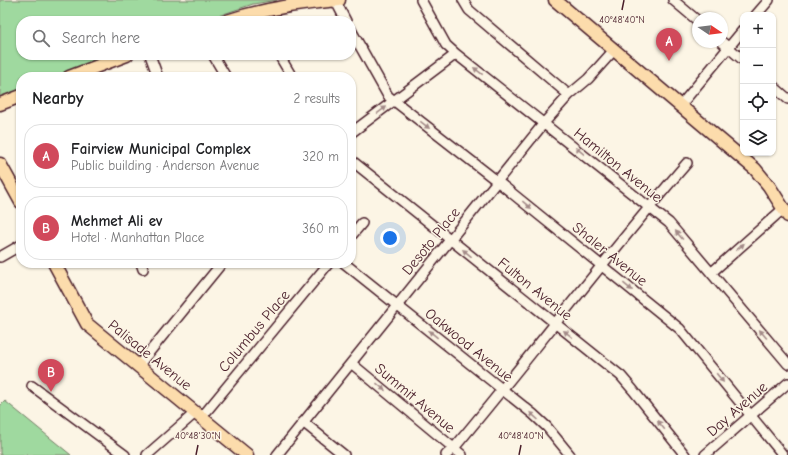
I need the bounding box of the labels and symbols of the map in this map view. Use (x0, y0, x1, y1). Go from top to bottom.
north arrow (692, 12, 728, 48)
text: 40°48'40"N (599, 14, 645, 26)
pin: A (656, 28, 682, 61)
one-way arrow (472, 66, 483, 75)
one-way arrow (377, 106, 388, 114)
one-way arrow (420, 121, 430, 129)
street label: Hamilton Avenue (570, 124, 666, 206)
one-way arrow (574, 147, 585, 156)
one-way arrow (522, 201, 533, 210)
street label: Desoto Place (398, 203, 464, 278)
street label: Shaler Avenue (569, 218, 652, 290)
your location (380, 228, 400, 248)
one-way arrow (674, 230, 683, 240)
one-way arrow (735, 242, 745, 252)
one-way arrow (462, 248, 473, 257)
street label: Fulton Avenue (494, 254, 576, 325)
one-way arrow (623, 283, 634, 292)
street label: Columbus Place (214, 286, 294, 376)
street label: Oakwood Avenue (421, 304, 517, 386)
street label: Palisade Avenue (105, 316, 196, 394)
one-way arrow (758, 329, 767, 340)
one-way arrow (428, 330, 439, 339)
one-way arrow (563, 330, 574, 339)
pin: B (38, 359, 64, 392)
street label: Summit Avenue (371, 359, 459, 437)
one-way arrow (716, 373, 725, 384)
street label: Day Avenue (703, 377, 771, 440)
one-way arrow (375, 383, 386, 392)
one-way arrow (529, 411, 540, 420)
one-way arrow (657, 419, 665, 430)
text: 40°48'30"N (175, 430, 221, 442)
text: 40°48'40"N (498, 430, 544, 442)

